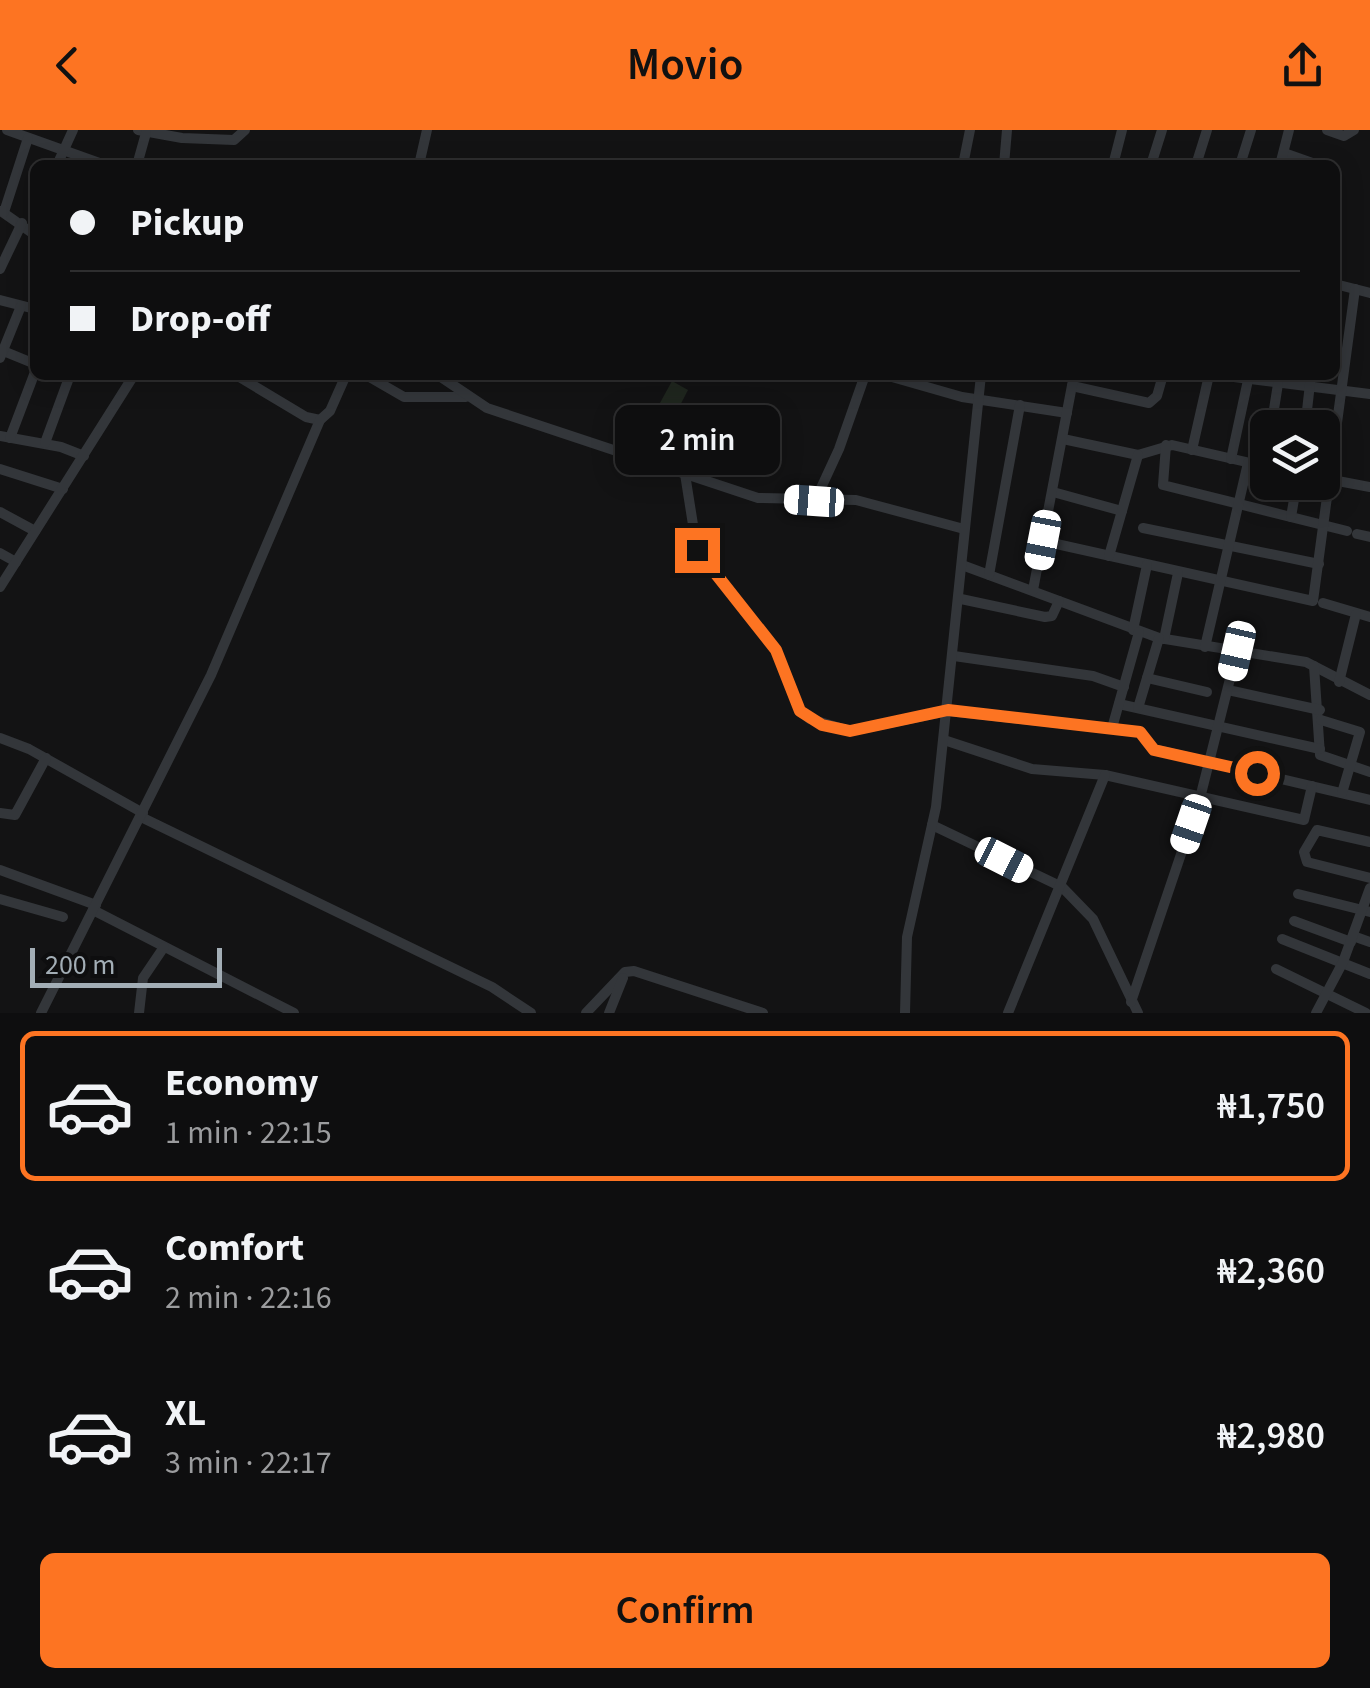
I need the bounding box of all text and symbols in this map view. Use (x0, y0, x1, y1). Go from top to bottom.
text: Movio (627, 33, 743, 97)
icon: back (40, 38, 95, 93)
icon: share (1275, 38, 1330, 93)
text: Pickup (130, 196, 244, 250)
text: Drop-off (130, 292, 270, 346)
callout: 2 min (614, 405, 780, 475)
map controls (1250, 410, 1340, 500)
button: layers (1250, 410, 1340, 500)
text: 2 min (659, 417, 736, 463)
car (783, 484, 845, 518)
car (1023, 508, 1063, 572)
route end (675, 528, 720, 573)
car (1216, 618, 1258, 684)
route start (1235, 751, 1280, 796)
car (1167, 791, 1215, 857)
car (970, 833, 1038, 887)
scale bar (30, 943, 222, 988)
text: 200 m (45, 945, 116, 985)
text: Economy (165, 1056, 318, 1110)
icon: car (45, 1061, 135, 1151)
text: ₦1,750 (1217, 1079, 1325, 1133)
text: 1 min · 22:15 (165, 1110, 332, 1156)
text: Comfort (165, 1221, 304, 1275)
icon: car (45, 1226, 135, 1316)
text: ₦2,360 (1217, 1244, 1325, 1298)
text: 2 min · 22:16 (165, 1275, 332, 1321)
text: XL (165, 1386, 206, 1440)
icon: car (45, 1391, 135, 1481)
text: ₦2,980 (1217, 1409, 1325, 1463)
text: 3 min · 22:17 (165, 1440, 332, 1486)
button: Confirm (40, 1553, 1330, 1668)

